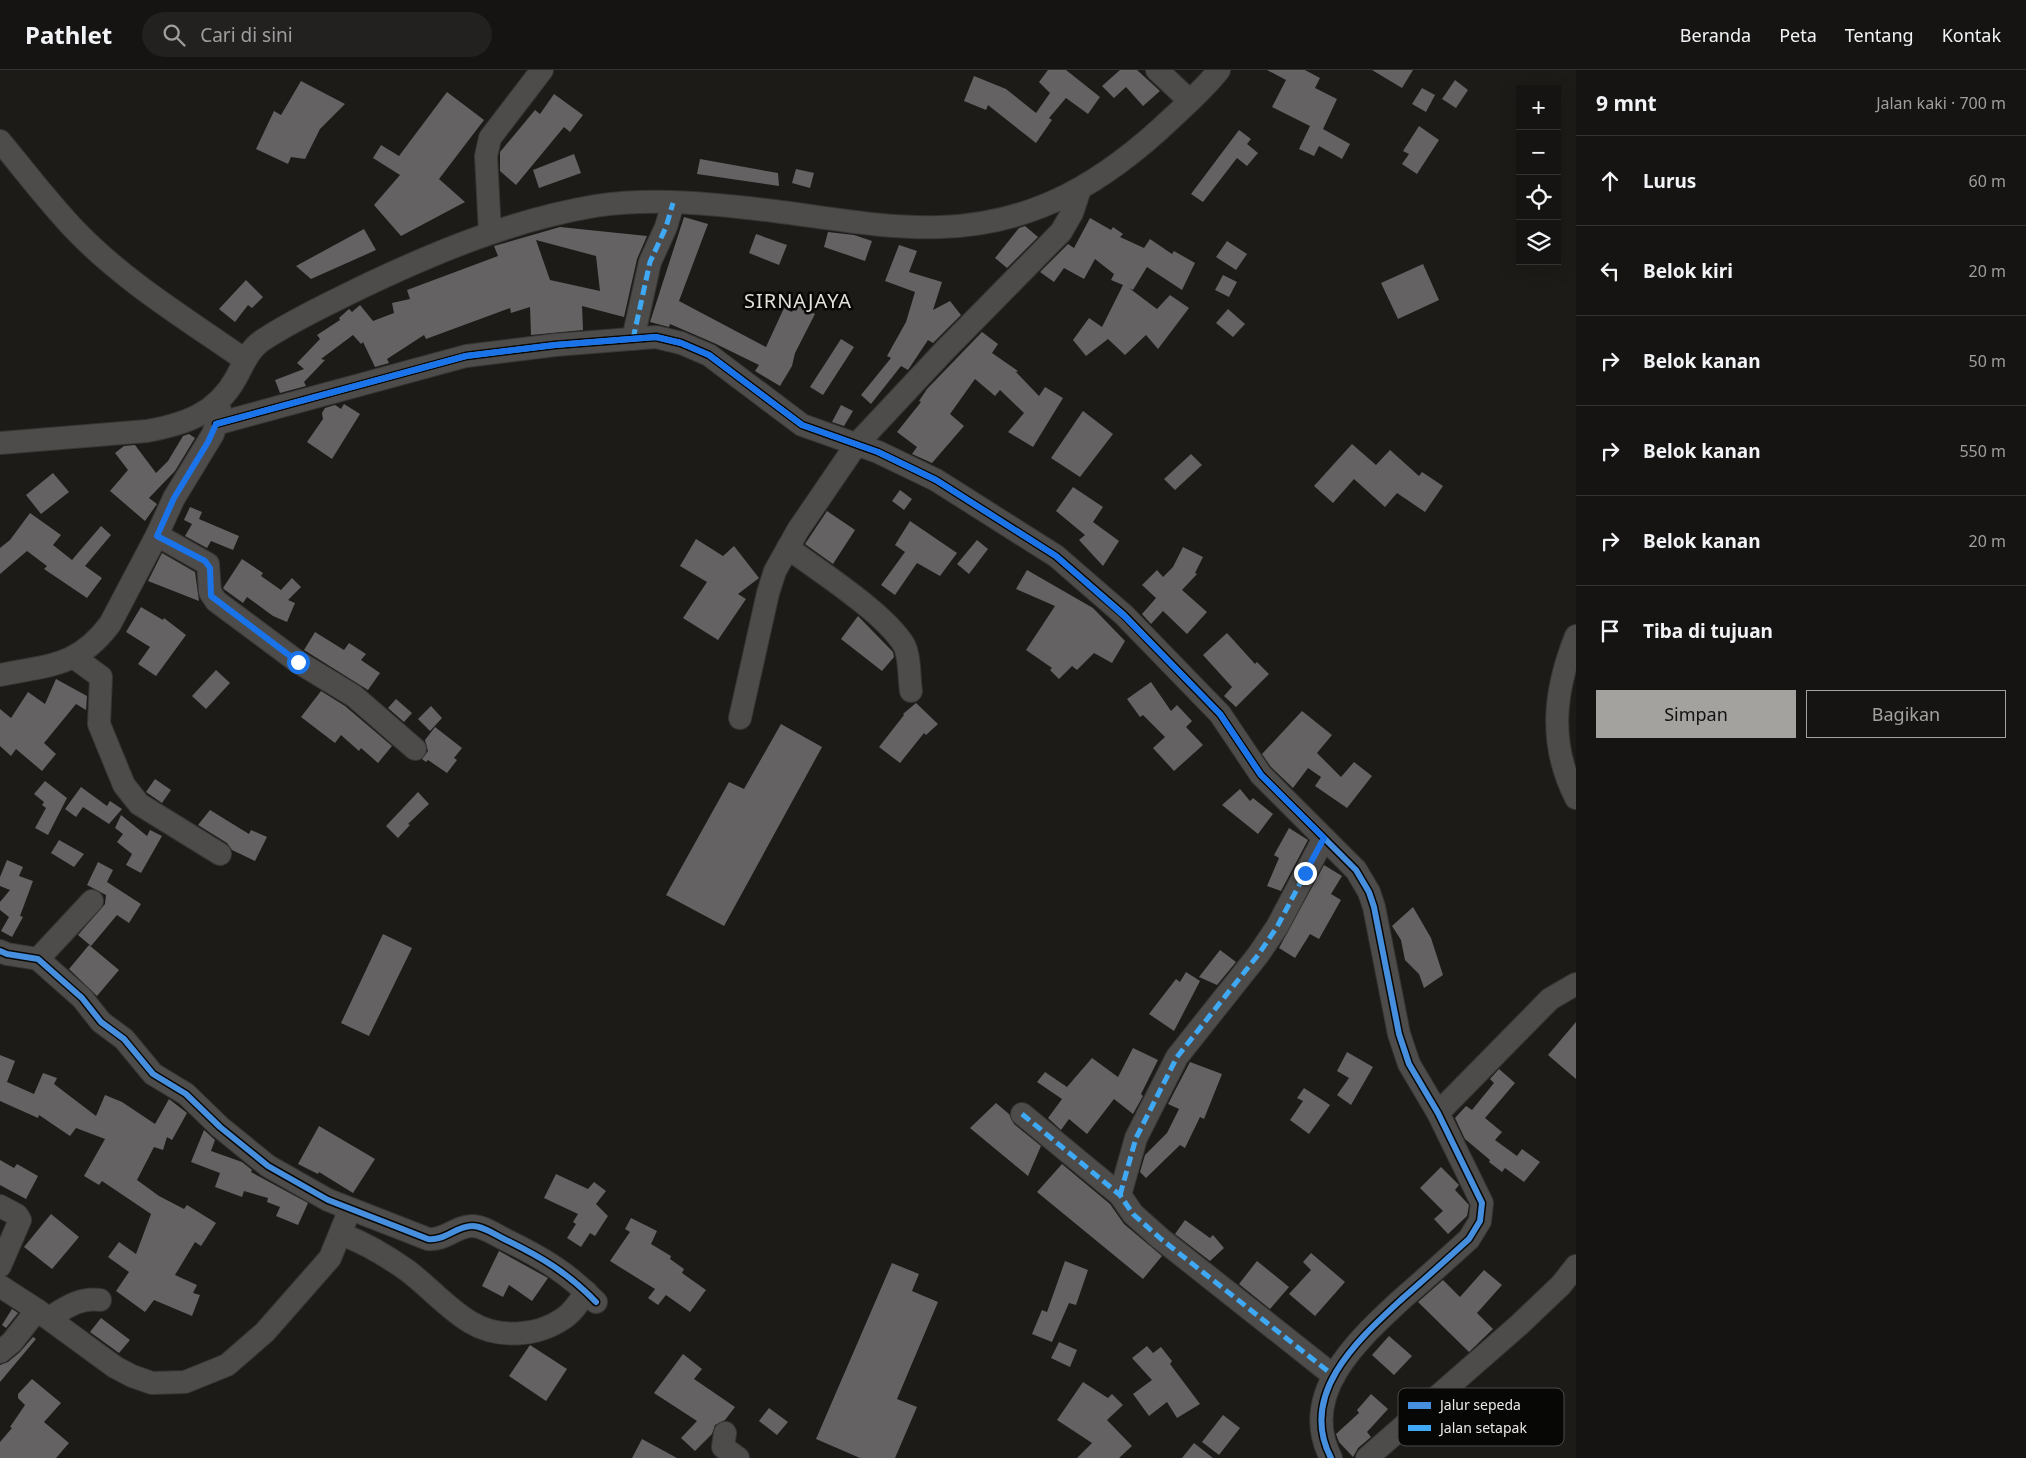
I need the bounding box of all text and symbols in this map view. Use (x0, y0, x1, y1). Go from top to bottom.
search box (142, 12, 492, 57)
text: Pathlet (25, 18, 112, 51)
icon: search (160, 21, 188, 49)
text: Cari di sini (200, 22, 293, 48)
text: Beranda (1680, 23, 1751, 47)
text: Peta (1779, 23, 1817, 47)
text: Tentang (1845, 23, 1914, 47)
text: Kontak (1942, 23, 2001, 47)
map controls (1516, 85, 1561, 265)
button: + (1516, 85, 1561, 130)
text: 9 mnt (1596, 89, 1657, 117)
text: Jalan kaki · 700 m (1876, 92, 2006, 114)
button: − (1516, 130, 1561, 175)
icon: ahead (1596, 167, 1624, 195)
text: Lurus (1643, 168, 1696, 194)
text: 60 m (1969, 170, 2006, 192)
button: locate (1516, 175, 1561, 220)
button: layers (1516, 220, 1561, 265)
icon: left (1596, 257, 1624, 285)
text: Belok kiri (1643, 258, 1733, 284)
text: 20 m (1969, 260, 2006, 282)
district label: SIRNAJAYA (744, 287, 852, 314)
icon: right (1596, 347, 1624, 375)
text: Belok kanan (1643, 348, 1760, 374)
text: 50 m (1969, 350, 2006, 372)
icon: right (1596, 437, 1624, 465)
text: Belok kanan (1643, 438, 1760, 464)
text: 550 m (1959, 440, 2006, 462)
icon: right (1596, 527, 1624, 555)
text: Belok kanan (1643, 528, 1760, 554)
text: 20 m (1969, 530, 2006, 552)
icon: arrive (1596, 617, 1624, 645)
text: Tiba di tujuan (1643, 618, 1773, 644)
route start (287, 651, 310, 674)
button: Simpan (1596, 690, 1796, 738)
button: Bagikan (1806, 690, 2006, 738)
route end (1294, 862, 1317, 885)
legend (1398, 1388, 1564, 1446)
text: Jalur sepeda (1438, 1395, 1521, 1414)
text: Jalan setapak (1438, 1418, 1527, 1437)

